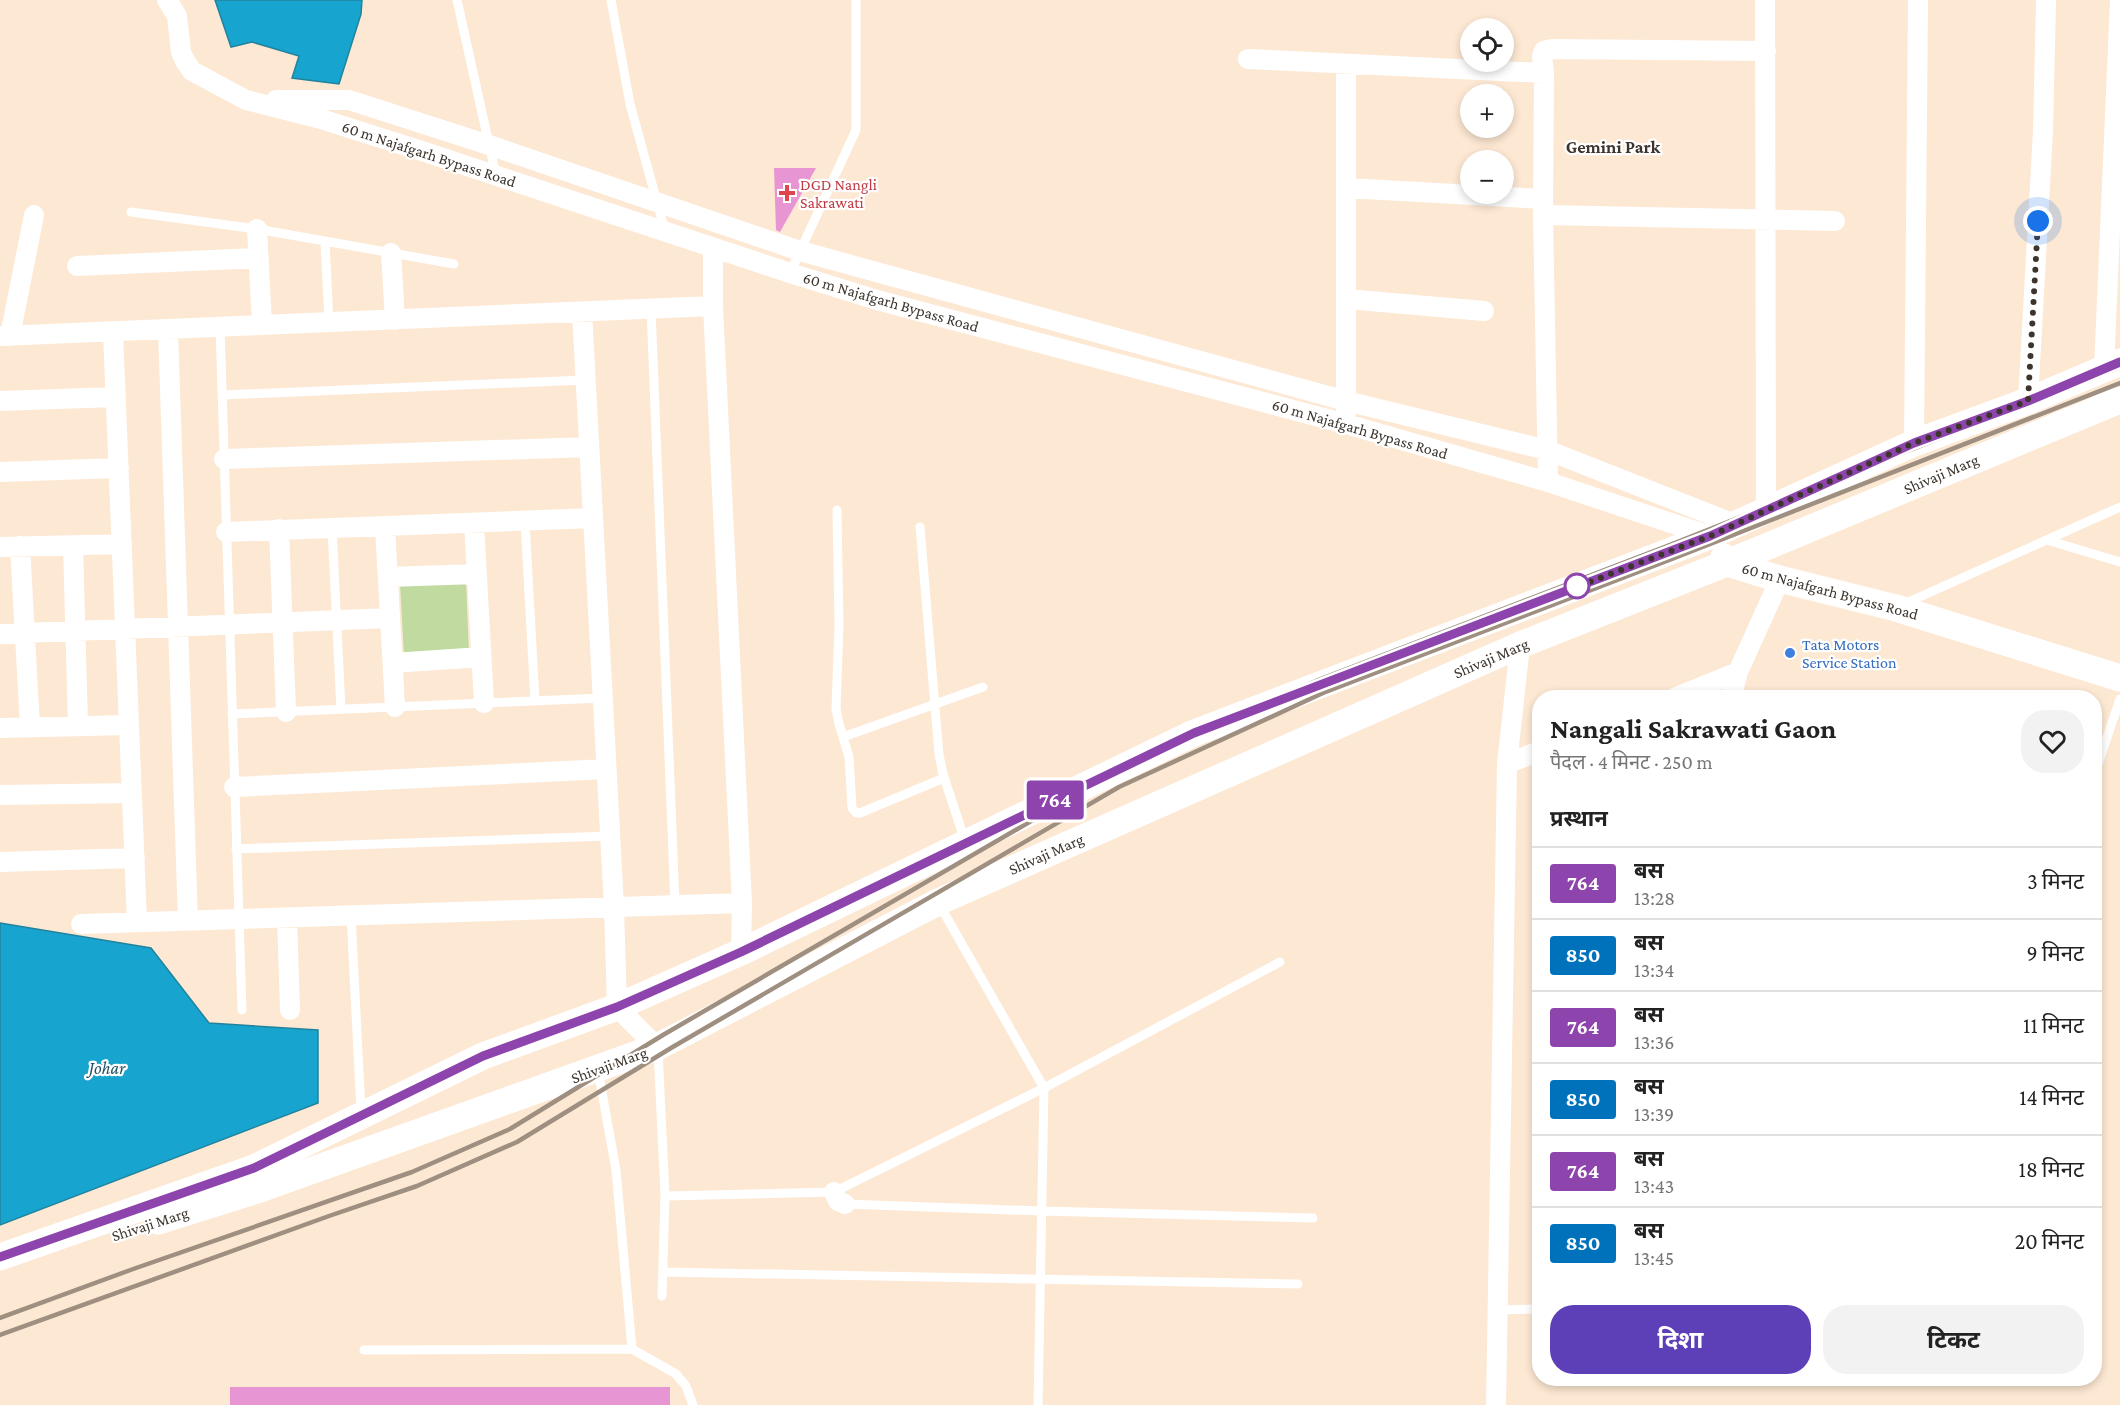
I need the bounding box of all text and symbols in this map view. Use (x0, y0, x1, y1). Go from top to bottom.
map controls (1460, 18, 1514, 204)
button: locate (1460, 18, 1514, 72)
button: + (1460, 84, 1514, 138)
street label: 60 m Najafgarh Bypass Road (340, 118, 519, 191)
district label: Gemini Park (1566, 137, 1661, 157)
button: − (1460, 150, 1514, 204)
place label: DGD Nangli Sakrawati (800, 176, 877, 211)
marker: DGD Nangli Sakrawati (778, 184, 796, 202)
your location (2023, 206, 2053, 236)
street label: 60 m Najafgarh Bypass Road (801, 269, 981, 336)
street label: 60 m Najafgarh Bypass Road (1270, 396, 1450, 463)
street label: Shivaji Marg (1901, 450, 1982, 498)
street label: 60 m Najafgarh Bypass Road (1740, 559, 1921, 624)
unlabelled marker (1564, 573, 1590, 599)
street label: Shivaji Marg (1451, 634, 1532, 682)
place label: Tata Motors Service Station (1802, 636, 1897, 671)
marker: Tata Motors Service Station (1783, 646, 1797, 660)
button: heart (2021, 710, 2084, 773)
text: Nangali Sakrawati Gaon (1550, 713, 1836, 744)
text: पैदल · 4 मिनट · 250 m (1550, 751, 1713, 773)
line badge: 764 (1020, 780, 1090, 820)
text: 764 (1039, 788, 1071, 812)
text: प्रस्थान (1550, 806, 1608, 831)
street label: Shivaji Marg (1006, 830, 1087, 879)
text: बस (1634, 858, 1664, 883)
text: 3 मिनट (2027, 869, 2084, 894)
text: 764 (1567, 871, 1599, 895)
text: 13:28 (1634, 887, 1675, 909)
text: बस (1634, 930, 1664, 955)
text: 9 मिनट (2027, 941, 2084, 966)
text: 850 (1565, 943, 1601, 967)
text: 13:34 (1634, 959, 1674, 981)
text: बस (1634, 1002, 1664, 1027)
text: 11 मिनट (2023, 1013, 2084, 1038)
text: 764 (1567, 1015, 1599, 1039)
text: 13:36 (1634, 1031, 1674, 1053)
street label: Shivaji Marg (569, 1043, 650, 1088)
water label: Johar (86, 1058, 126, 1078)
text: बस (1634, 1074, 1664, 1099)
text: 14 मिनट (2019, 1085, 2084, 1110)
text: 850 (1565, 1087, 1601, 1111)
text: 13:39 (1634, 1103, 1674, 1125)
text: बस (1634, 1146, 1664, 1171)
text: 18 मिनट (2019, 1157, 2084, 1182)
text: 764 (1567, 1159, 1599, 1183)
text: 13:43 (1634, 1175, 1674, 1197)
street label: Shivaji Marg (109, 1203, 191, 1245)
text: बस (1634, 1218, 1664, 1243)
text: 20 मिनट (2015, 1229, 2084, 1254)
text: 850 (1565, 1231, 1601, 1255)
text: 13:45 (1634, 1247, 1674, 1269)
button: दिशा (1550, 1305, 1811, 1374)
button: टिकट (1823, 1305, 2084, 1374)

